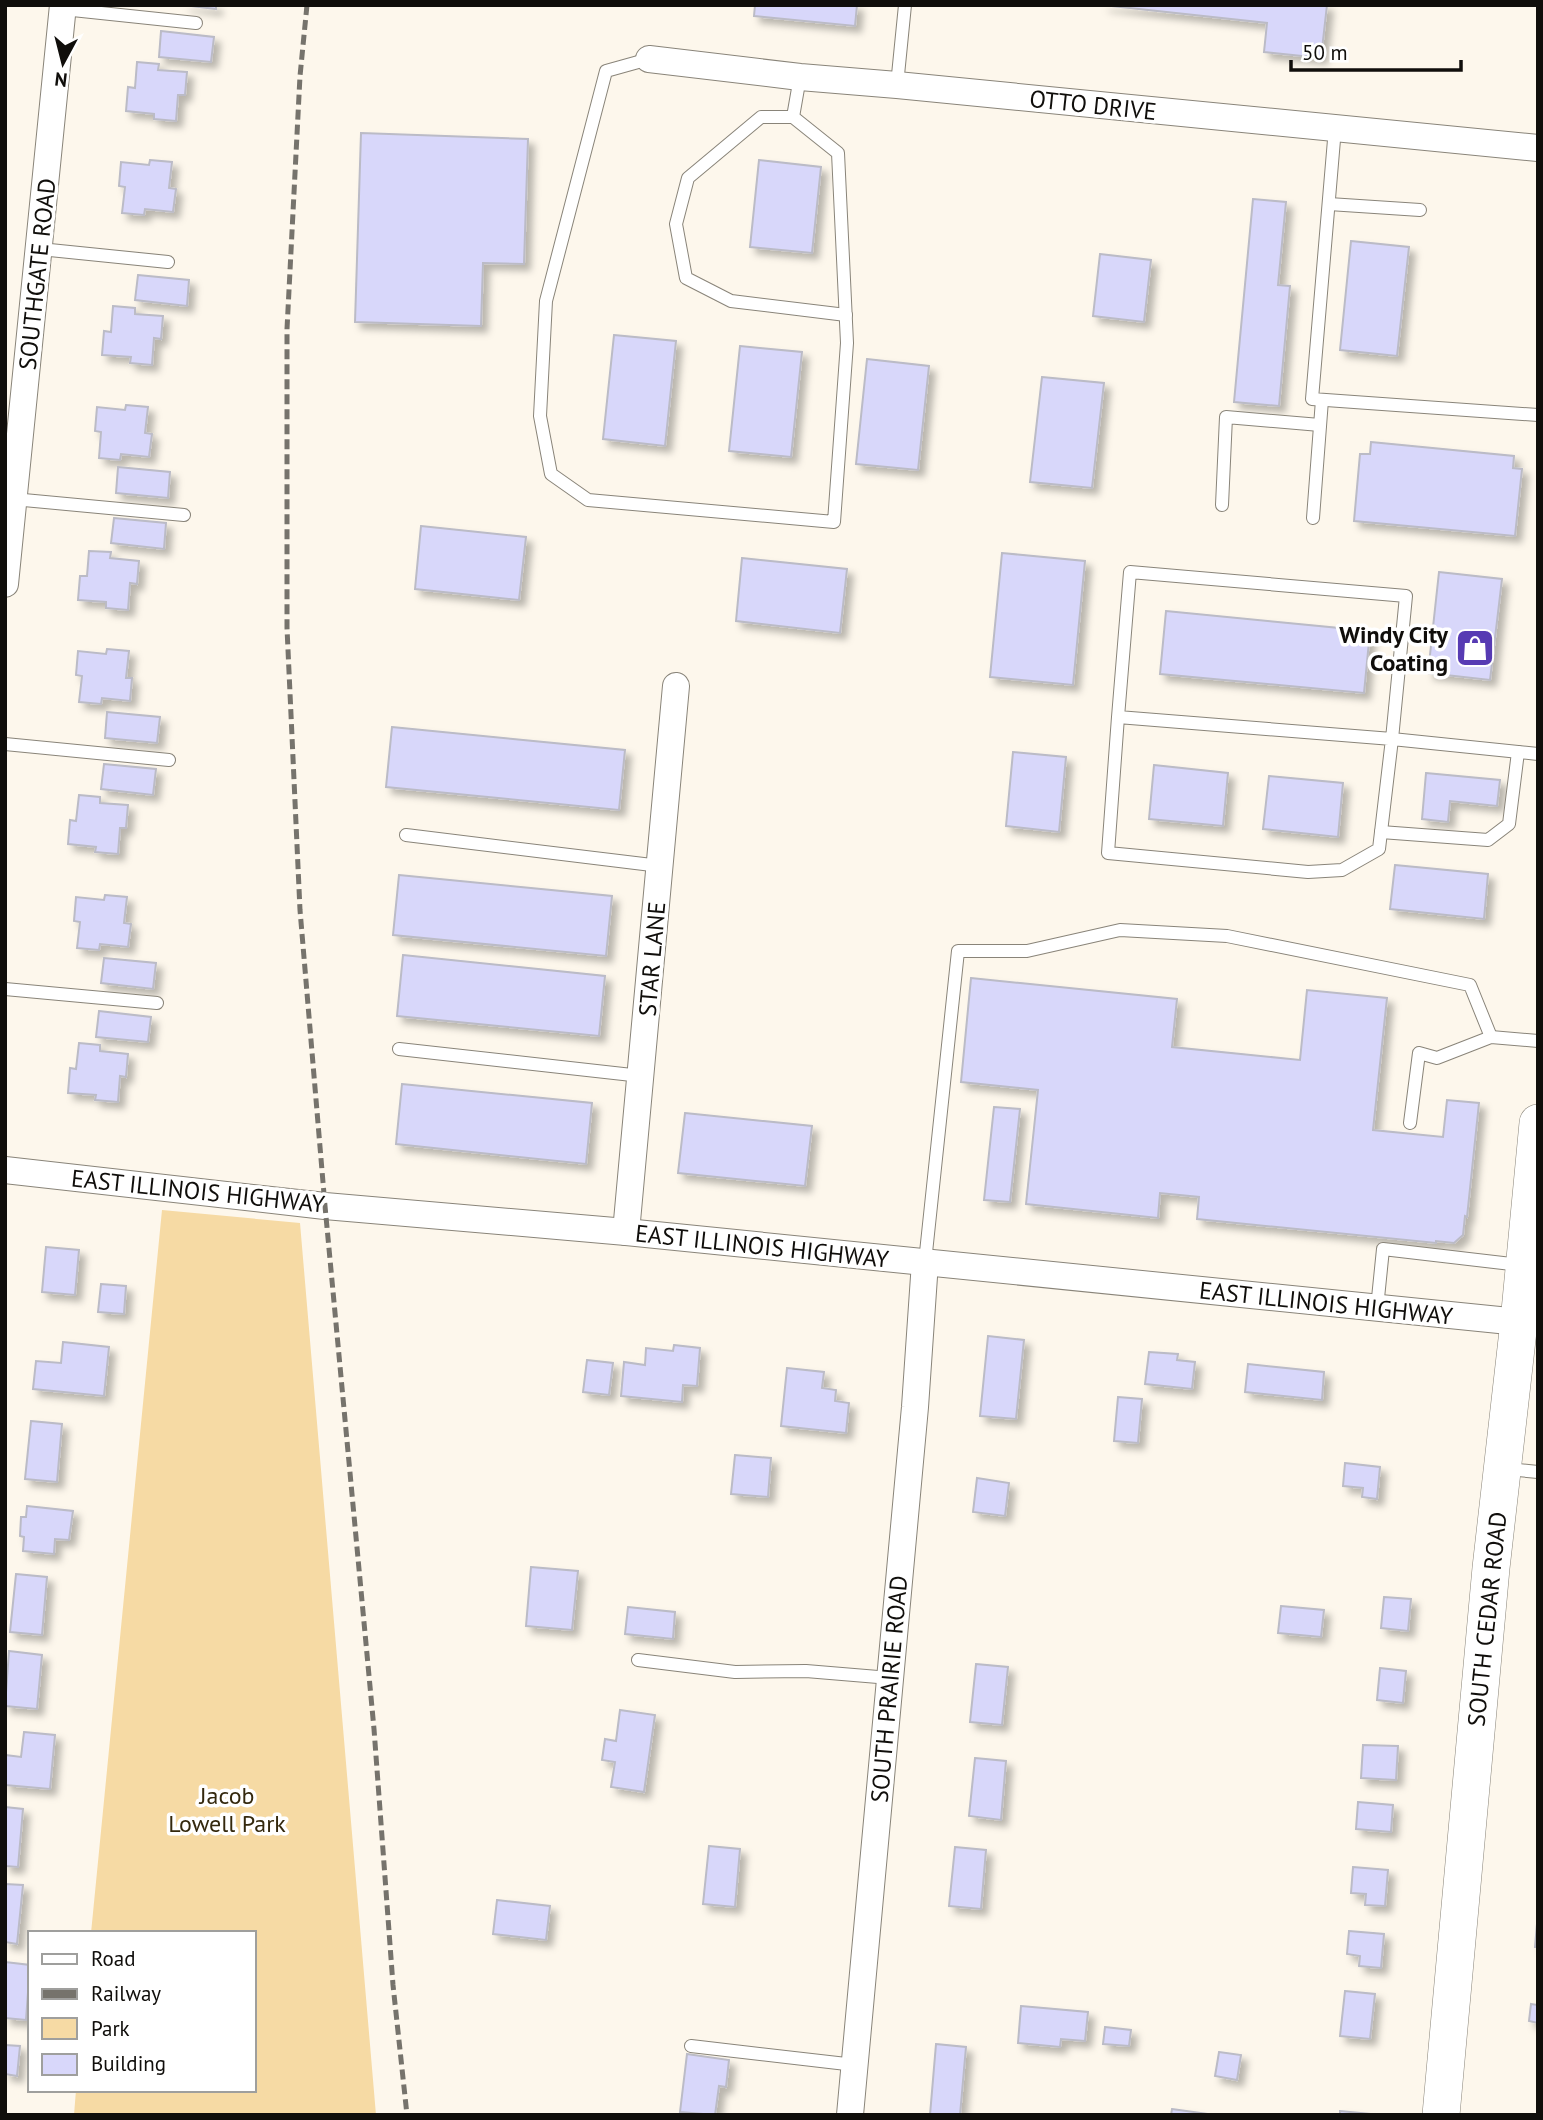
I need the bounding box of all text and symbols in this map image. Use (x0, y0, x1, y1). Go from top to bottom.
north arrow (28, 28, 98, 98)
scale bar (1291, 28, 1461, 72)
text: 50 m (1302, 39, 1348, 66)
text: N (53, 67, 69, 93)
street label: OTTO DRIVE (1028, 83, 1158, 127)
street label: SOUTHGATE ROAD (12, 177, 62, 371)
place label: Windy City Coating (1339, 619, 1449, 678)
shop icon: Windy City Coating (1454, 627, 1496, 669)
street label: STAR LANE (632, 900, 672, 1018)
street label: EAST ILLINOIS HIGHWAY (70, 1162, 327, 1220)
street label: EAST ILLINOIS HIGHWAY (634, 1217, 891, 1275)
street label: EAST ILLINOIS HIGHWAY (1198, 1274, 1455, 1332)
street label: SOUTH CEDAR ROAD (1460, 1510, 1514, 1728)
street label: SOUTH PRAIRIE ROAD (864, 1574, 914, 1804)
park label: Jacob Lowell Park (168, 1780, 286, 1839)
legend (28, 1931, 256, 2092)
text: Road (91, 1945, 135, 1972)
text: Railway (91, 1980, 161, 2007)
text: Park (91, 2015, 130, 2042)
text: Building (91, 2050, 166, 2077)

